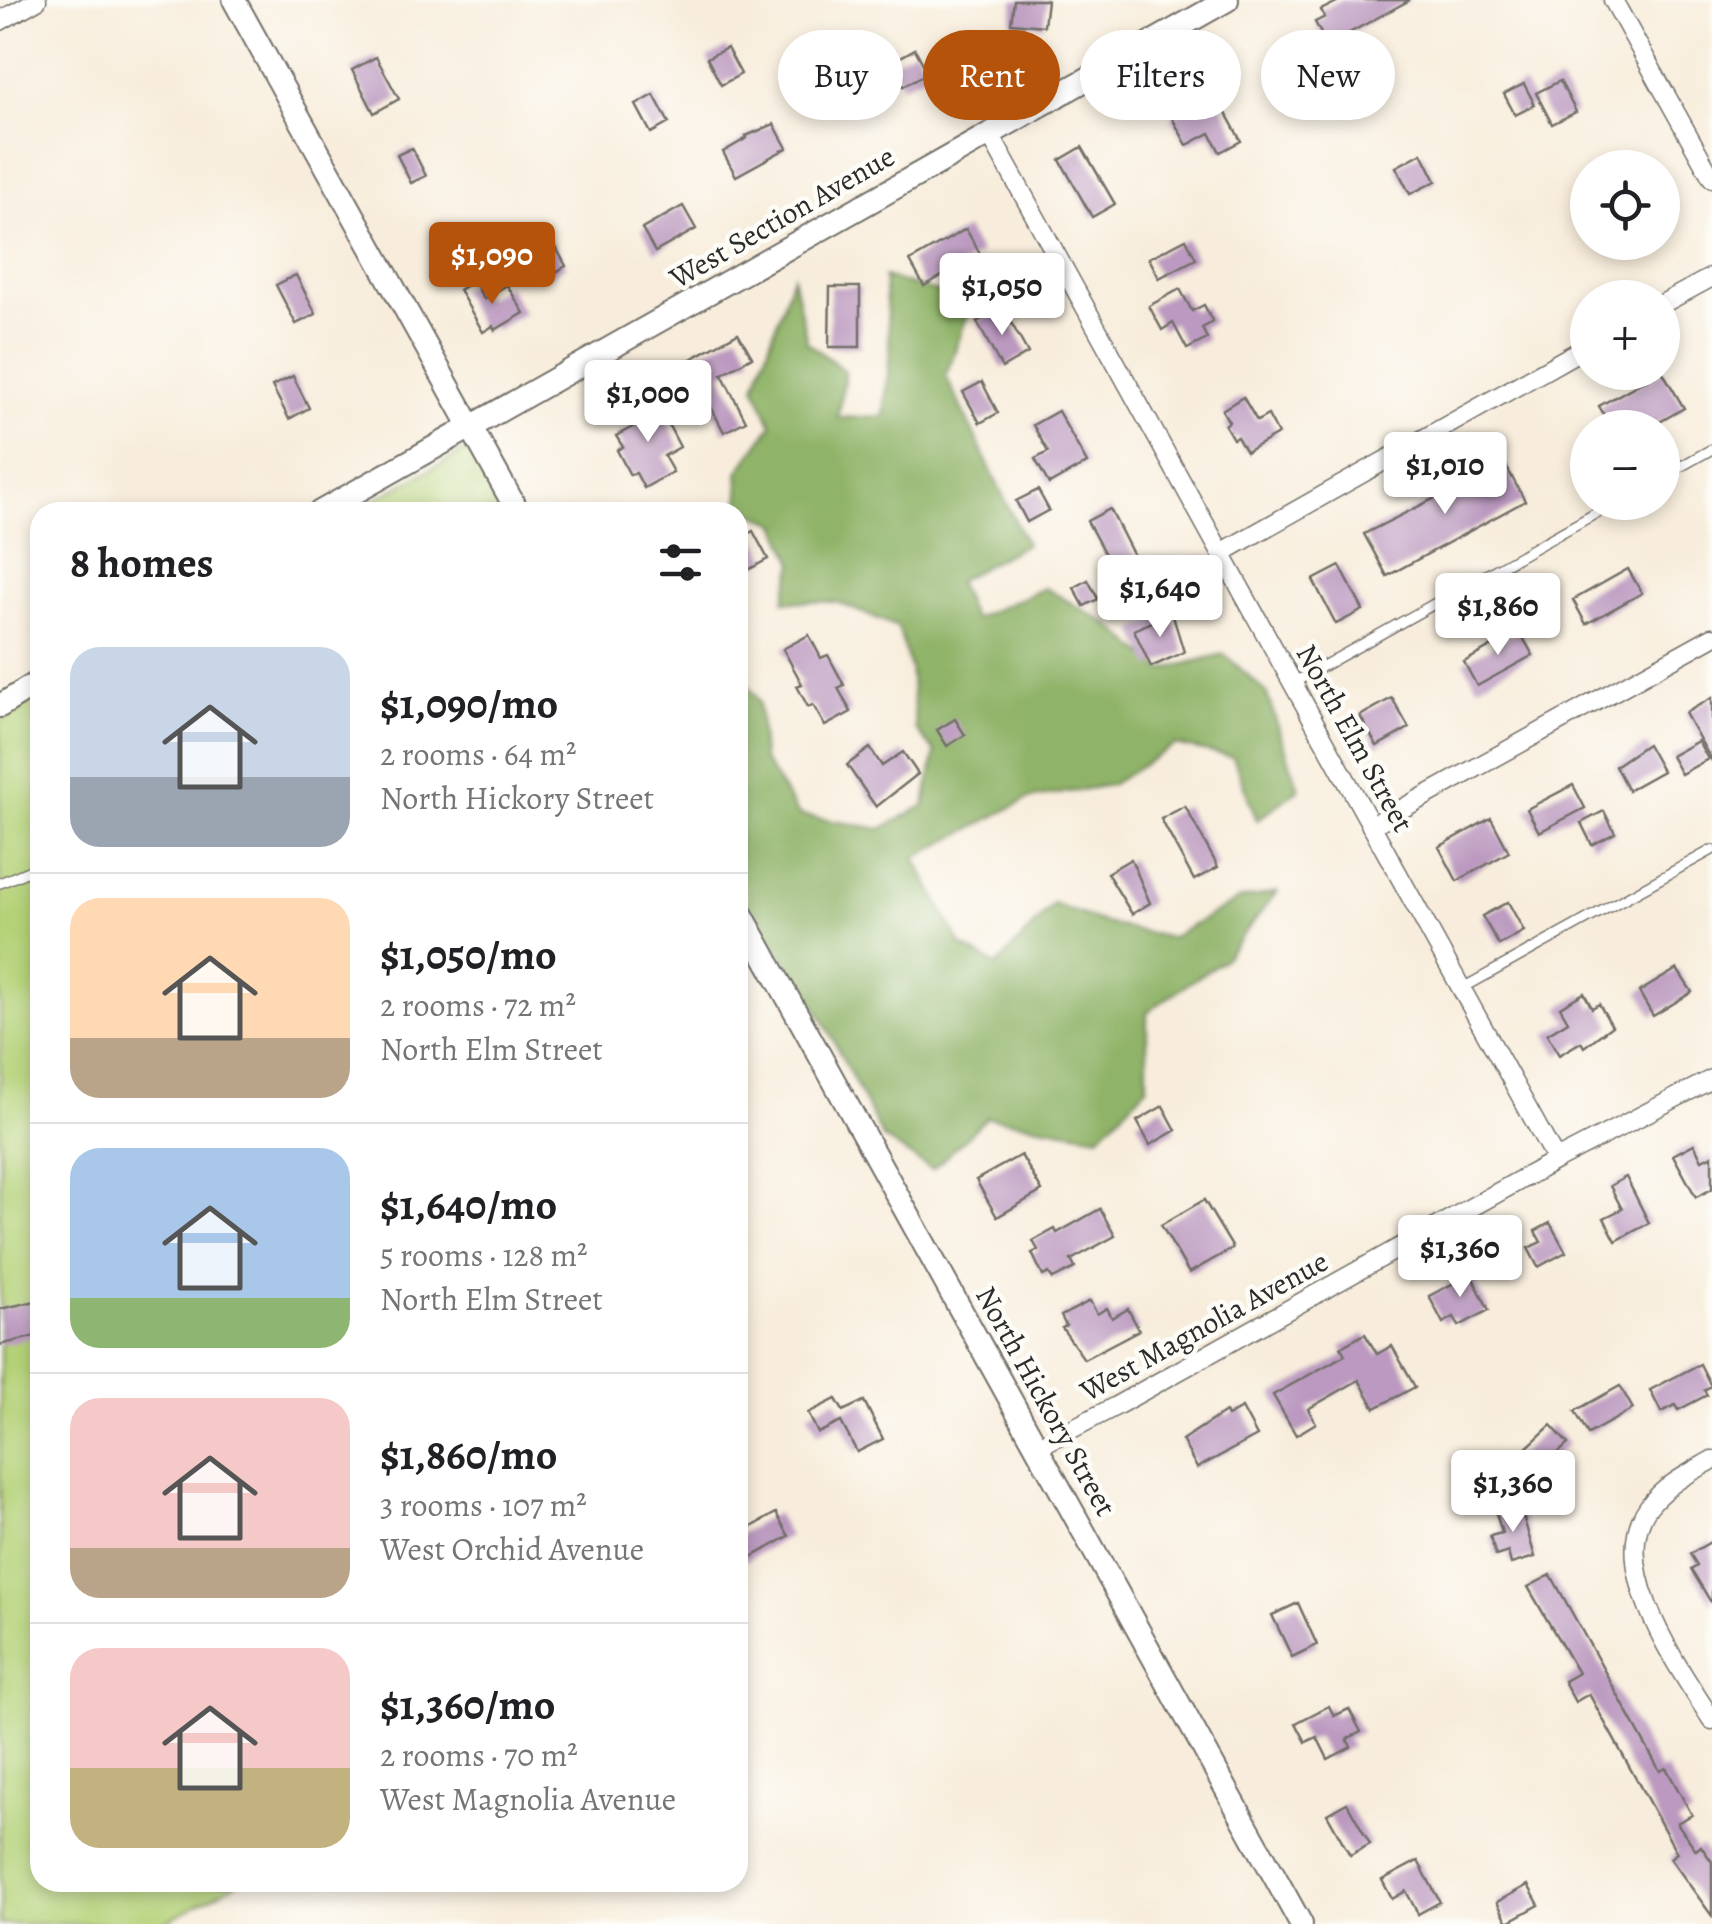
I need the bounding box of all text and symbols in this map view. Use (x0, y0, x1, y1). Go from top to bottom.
chip: Buy (778, 30, 903, 120)
chip: Rent (923, 30, 1060, 120)
chip: Filters (1080, 30, 1241, 120)
chip: New (1261, 30, 1395, 120)
street label: West Section Avenue (661, 136, 902, 298)
map controls (1570, 150, 1680, 520)
button: locate (1570, 150, 1680, 260)
pin: $1,090 (411, 222, 573, 307)
text: $1,090 (451, 232, 533, 276)
pin: $1,050 (921, 253, 1083, 338)
text: $1,050 (962, 263, 1042, 307)
button: + (1570, 280, 1680, 390)
pin: $1,000 (567, 360, 729, 445)
text: $1,000 (606, 370, 690, 414)
button: − (1570, 410, 1680, 520)
pin: $1,010 (1364, 432, 1526, 517)
text: $1,010 (1406, 442, 1484, 486)
text: 8 homes (70, 534, 214, 591)
icon: filters (653, 535, 708, 590)
pin: $1,640 (1079, 555, 1241, 640)
text: $1,640 (1119, 565, 1201, 609)
pin: $1,860 (1417, 573, 1579, 658)
text: $1,860 (1457, 583, 1539, 627)
street label: North Elm Street (1287, 637, 1423, 839)
text: $1,090/mo (380, 675, 558, 732)
icon: home (150, 687, 270, 807)
text: 2 rooms · 64 m² (380, 732, 577, 776)
text: North Hickory Street (380, 776, 654, 820)
text: $1,050/mo (380, 926, 557, 983)
icon: home (150, 938, 270, 1058)
text: 2 rooms · 72 m² (380, 983, 576, 1027)
text: North Elm Street (380, 1027, 603, 1071)
text: $1,640/mo (380, 1176, 557, 1233)
icon: home (150, 1188, 270, 1308)
pin: $1,360 (1379, 1215, 1541, 1300)
text: $1,360 (1420, 1225, 1500, 1269)
text: 5 rooms · 128 m² (380, 1233, 588, 1277)
street label: West Magnolia Avenue (1072, 1241, 1335, 1411)
text: North Elm Street (380, 1277, 603, 1321)
street label: North Hickory Street (966, 1279, 1126, 1523)
text: $1,860/mo (380, 1426, 558, 1483)
icon: home (150, 1438, 270, 1558)
pin: $1,360 (1432, 1450, 1594, 1535)
text: $1,360 (1473, 1460, 1553, 1504)
text: 3 rooms · 107 m² (380, 1483, 587, 1527)
text: West Orchid Avenue (380, 1527, 644, 1571)
text: $1,360/mo (380, 1676, 555, 1733)
icon: home (150, 1688, 270, 1808)
text: 2 rooms · 70 m² (380, 1733, 578, 1777)
text: West Magnolia Avenue (380, 1777, 676, 1821)

